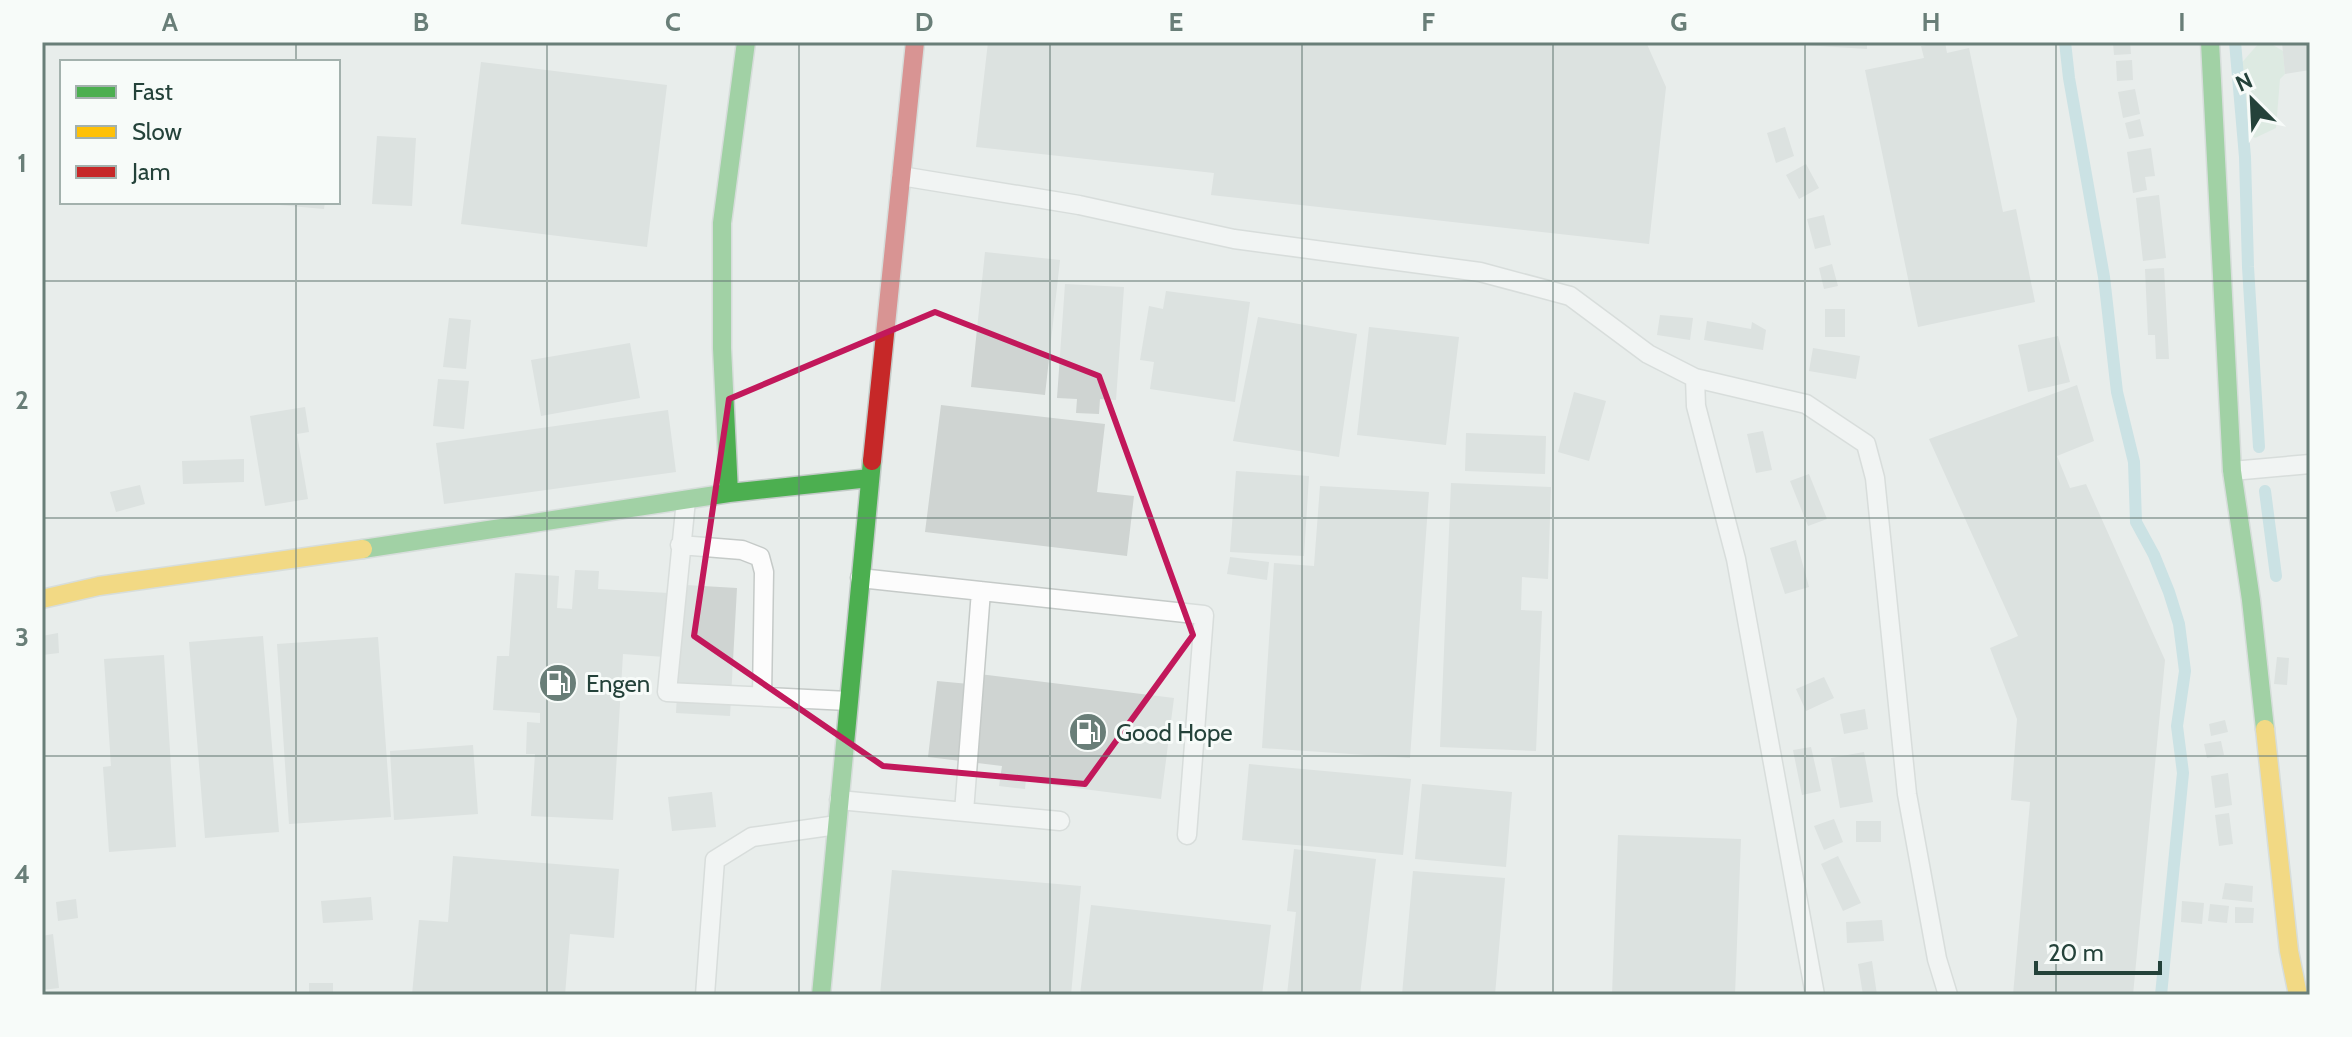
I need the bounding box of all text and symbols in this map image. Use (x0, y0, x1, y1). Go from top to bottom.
text: A (162, 6, 179, 38)
text: B (413, 6, 429, 38)
text: C (665, 6, 681, 38)
text: D (915, 6, 933, 38)
text: E (1169, 6, 1183, 38)
text: F (1421, 6, 1435, 38)
text: G (1670, 6, 1688, 38)
text: H (1922, 6, 1940, 38)
text: I (2178, 6, 2186, 38)
legend (60, 60, 340, 204)
north arrow (2212, 60, 2292, 140)
text: N (2231, 67, 2257, 98)
text: Fast (132, 77, 173, 106)
text: Slow (132, 117, 182, 146)
text: 1 (17, 147, 27, 179)
text: Jam (131, 157, 170, 186)
text: 2 (15, 384, 29, 416)
text: 3 (15, 621, 29, 653)
fuel station icon: Engen (537, 662, 579, 704)
place label: Engen (586, 669, 650, 698)
fuel station icon: Good Hope (1067, 711, 1109, 753)
place label: Good Hope (1116, 718, 1233, 747)
text: 4 (14, 858, 30, 890)
scale bar (2036, 925, 2160, 975)
text: 20 m (2048, 938, 2104, 967)

